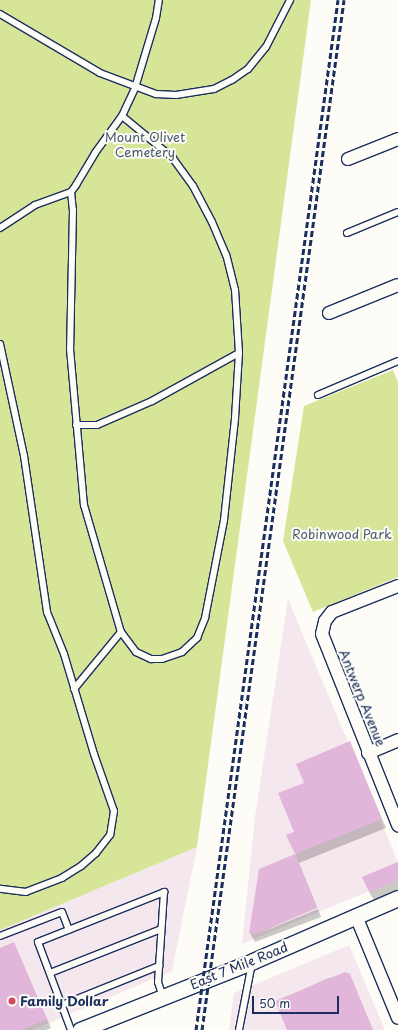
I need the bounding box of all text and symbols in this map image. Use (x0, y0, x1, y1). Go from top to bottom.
park label: Mount Olivet Cemetery (105, 130, 185, 161)
park label: Robinwood Park (292, 526, 392, 542)
street label: Antwerp Avenue (335, 647, 389, 749)
street label: East 7 Mile Road (187, 939, 291, 993)
scale bar (254, 988, 341, 1014)
place label: Family Dollar (20, 993, 109, 1009)
text: 50 m (259, 994, 290, 1012)
marker: Family Dollar (7, 996, 17, 1006)

